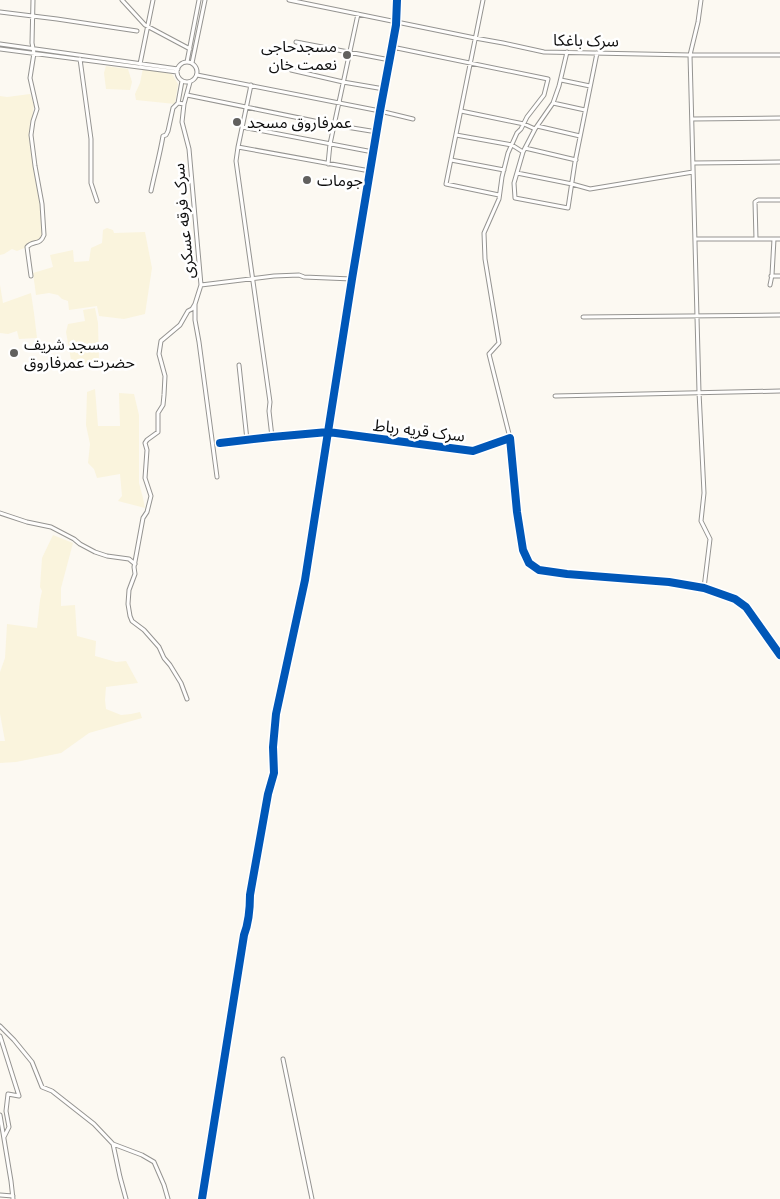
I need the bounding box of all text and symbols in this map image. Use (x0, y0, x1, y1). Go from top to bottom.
street label: سرک باغکا (553, 29, 619, 51)
place label: مسجدحاجی نعمت خان (261, 36, 337, 74)
marker: مسجدحاجی نعمت خان (341, 49, 353, 61)
place label: عمرفاروق مسجد (247, 112, 352, 132)
marker: عمرفاروق مسجد (231, 116, 243, 128)
street label: سرک فرقه عسکری (168, 162, 198, 280)
place label: جومات (317, 170, 363, 190)
marker: جومات (301, 174, 313, 186)
place label: مسجد شریف حضرت عمرفاروق (24, 334, 135, 372)
marker: مسجد شریف حضرت عمرفاروق (8, 347, 20, 359)
street label: سرک قریه رباط (372, 414, 466, 446)

